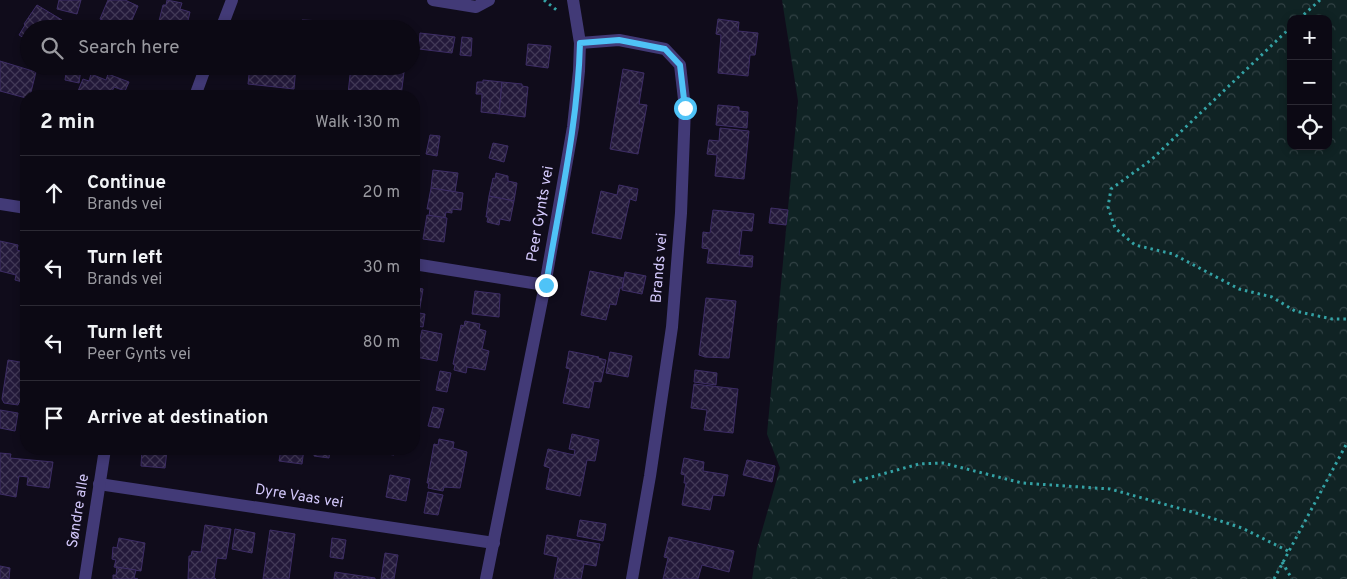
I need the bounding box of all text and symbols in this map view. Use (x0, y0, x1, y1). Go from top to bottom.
map controls (1287, 15, 1332, 150)
button: + (1287, 15, 1332, 60)
search box (20, 20, 420, 75)
icon: search (38, 34, 66, 62)
text: Search here (78, 36, 180, 60)
button: − (1287, 60, 1332, 105)
route start (674, 97, 697, 120)
button: locate (1287, 105, 1332, 150)
text: 2 min (40, 109, 95, 136)
text: Walk · 130 m (315, 113, 400, 133)
street label: Peer Gynts vei (523, 164, 559, 264)
text: Continue (87, 171, 166, 195)
icon: ahead (40, 179, 68, 207)
text: 20 m (363, 183, 400, 203)
text: Brands vei (87, 195, 162, 215)
street label: Brands vei (647, 232, 673, 304)
text: Turn left (87, 246, 163, 270)
icon: left (40, 254, 68, 282)
text: 30 m (363, 258, 400, 278)
text: Brands vei (87, 270, 162, 290)
route end (535, 274, 558, 297)
text: Turn left (87, 321, 163, 345)
icon: left (40, 329, 68, 357)
text: 80 m (363, 333, 400, 353)
text: Peer Gynts vei (87, 345, 191, 365)
icon: arrive (40, 404, 68, 432)
text: Arrive at destination (87, 406, 268, 430)
street label: Søndre alle (64, 472, 94, 550)
street label: Dyre Vaas vei (253, 481, 345, 513)

